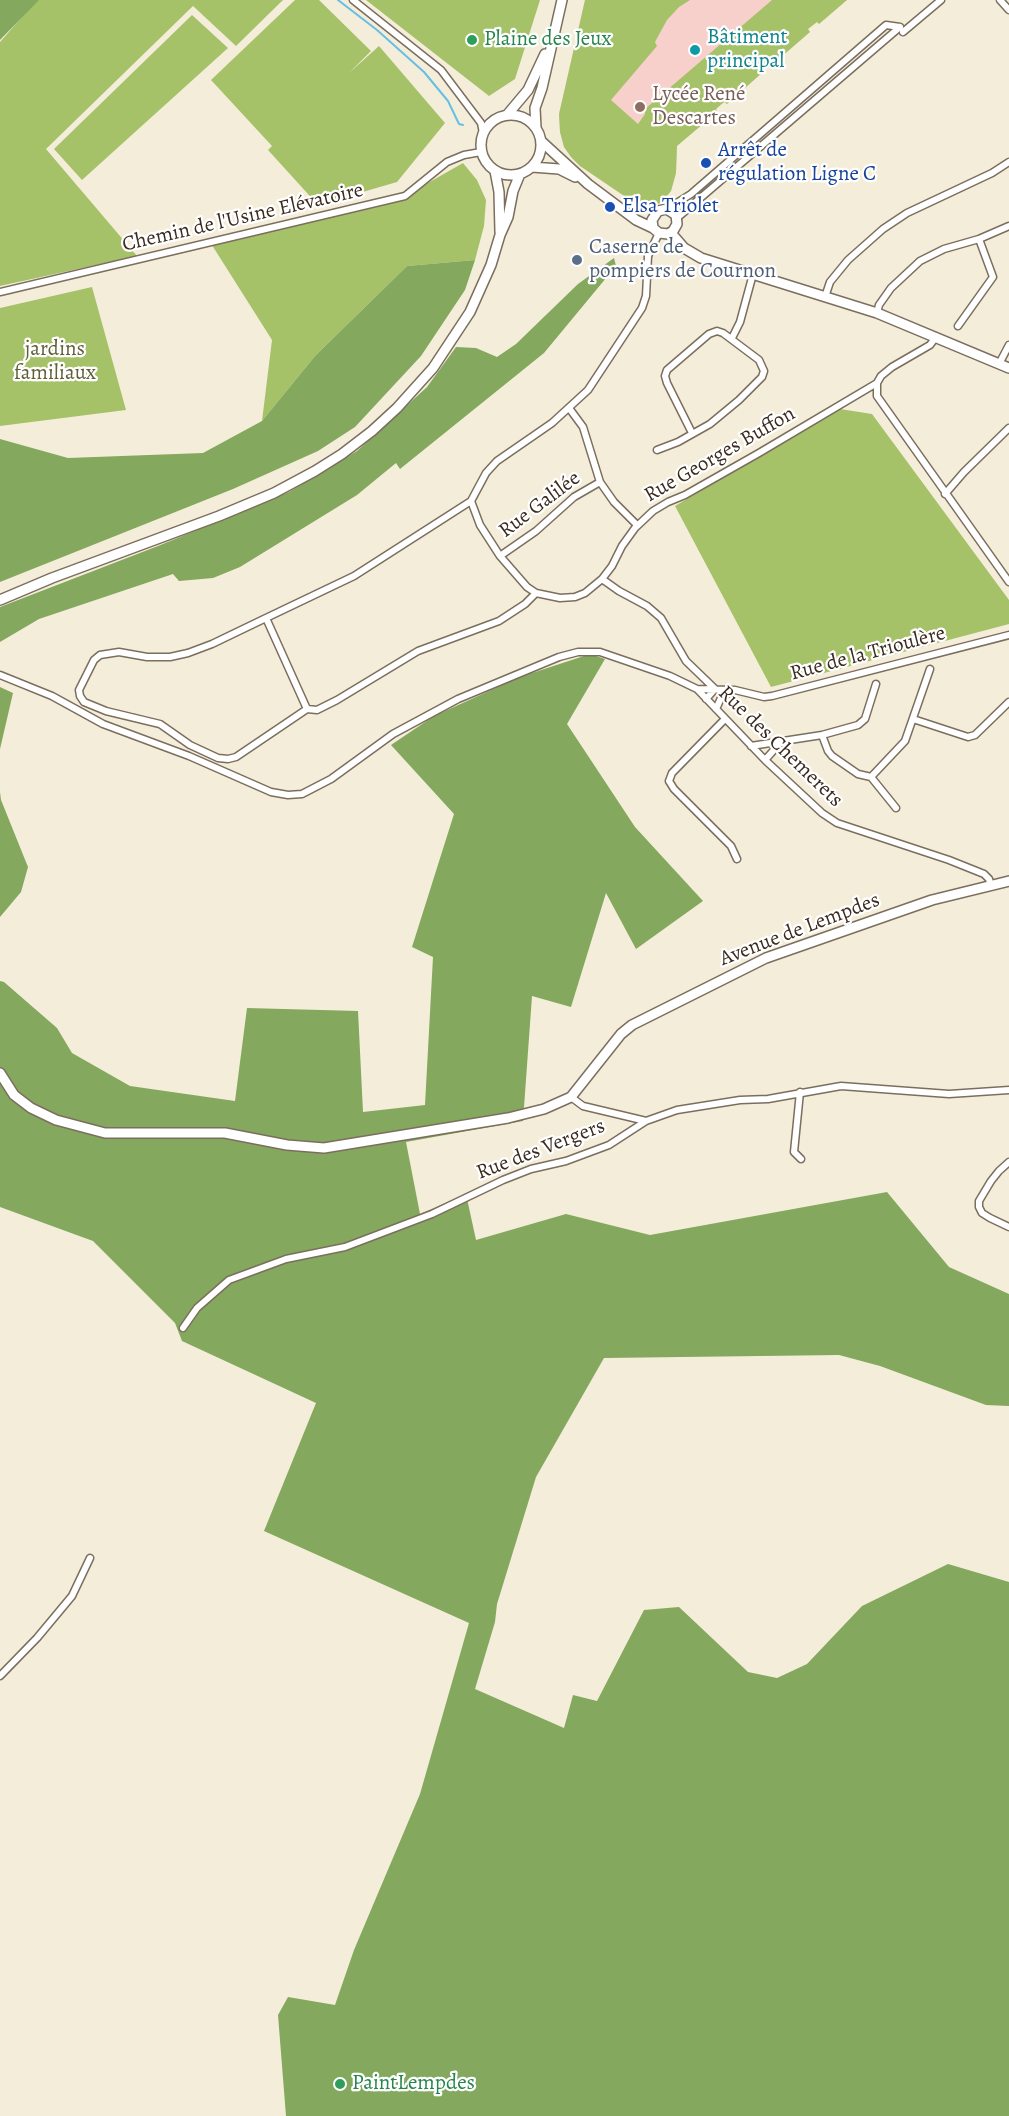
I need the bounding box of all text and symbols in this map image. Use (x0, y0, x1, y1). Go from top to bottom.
place label: Bâtiment principal (707, 25, 787, 75)
place label: Plaine des Jeux (484, 27, 612, 53)
marker: Plaine des Jeux (465, 33, 479, 47)
marker: Bâtiment principal (688, 43, 702, 57)
place label: Lycée René Descartes (652, 82, 745, 132)
marker: Lycée René Descartes (633, 100, 647, 114)
place label: Arrêt de régulation Ligne C (718, 138, 876, 188)
marker: Arrêt de régulation Ligne C (699, 156, 713, 170)
street label: Chemin de l'Usine Elévatoire (120, 178, 366, 258)
place label: Elsa Triolet (622, 194, 719, 220)
marker: Elsa Triolet (603, 200, 617, 214)
place label: Caserne de pompiers de Cournon (589, 235, 776, 285)
marker: Caserne de pompiers de Cournon (570, 253, 584, 267)
park label: jardins familiaux (14, 337, 96, 387)
street label: Rue Georges Buffon (640, 402, 800, 508)
street label: Rue Galilée (494, 466, 586, 544)
street label: Rue de la Trioulère (788, 621, 948, 687)
street label: Rue des Chemerets (712, 681, 848, 813)
street label: Avenue de Lempdes (716, 888, 884, 972)
street label: Rue des Vergers (473, 1114, 609, 1186)
place label: PaintLempdes (352, 2071, 475, 2097)
marker: PaintLempdes (333, 2077, 347, 2091)

